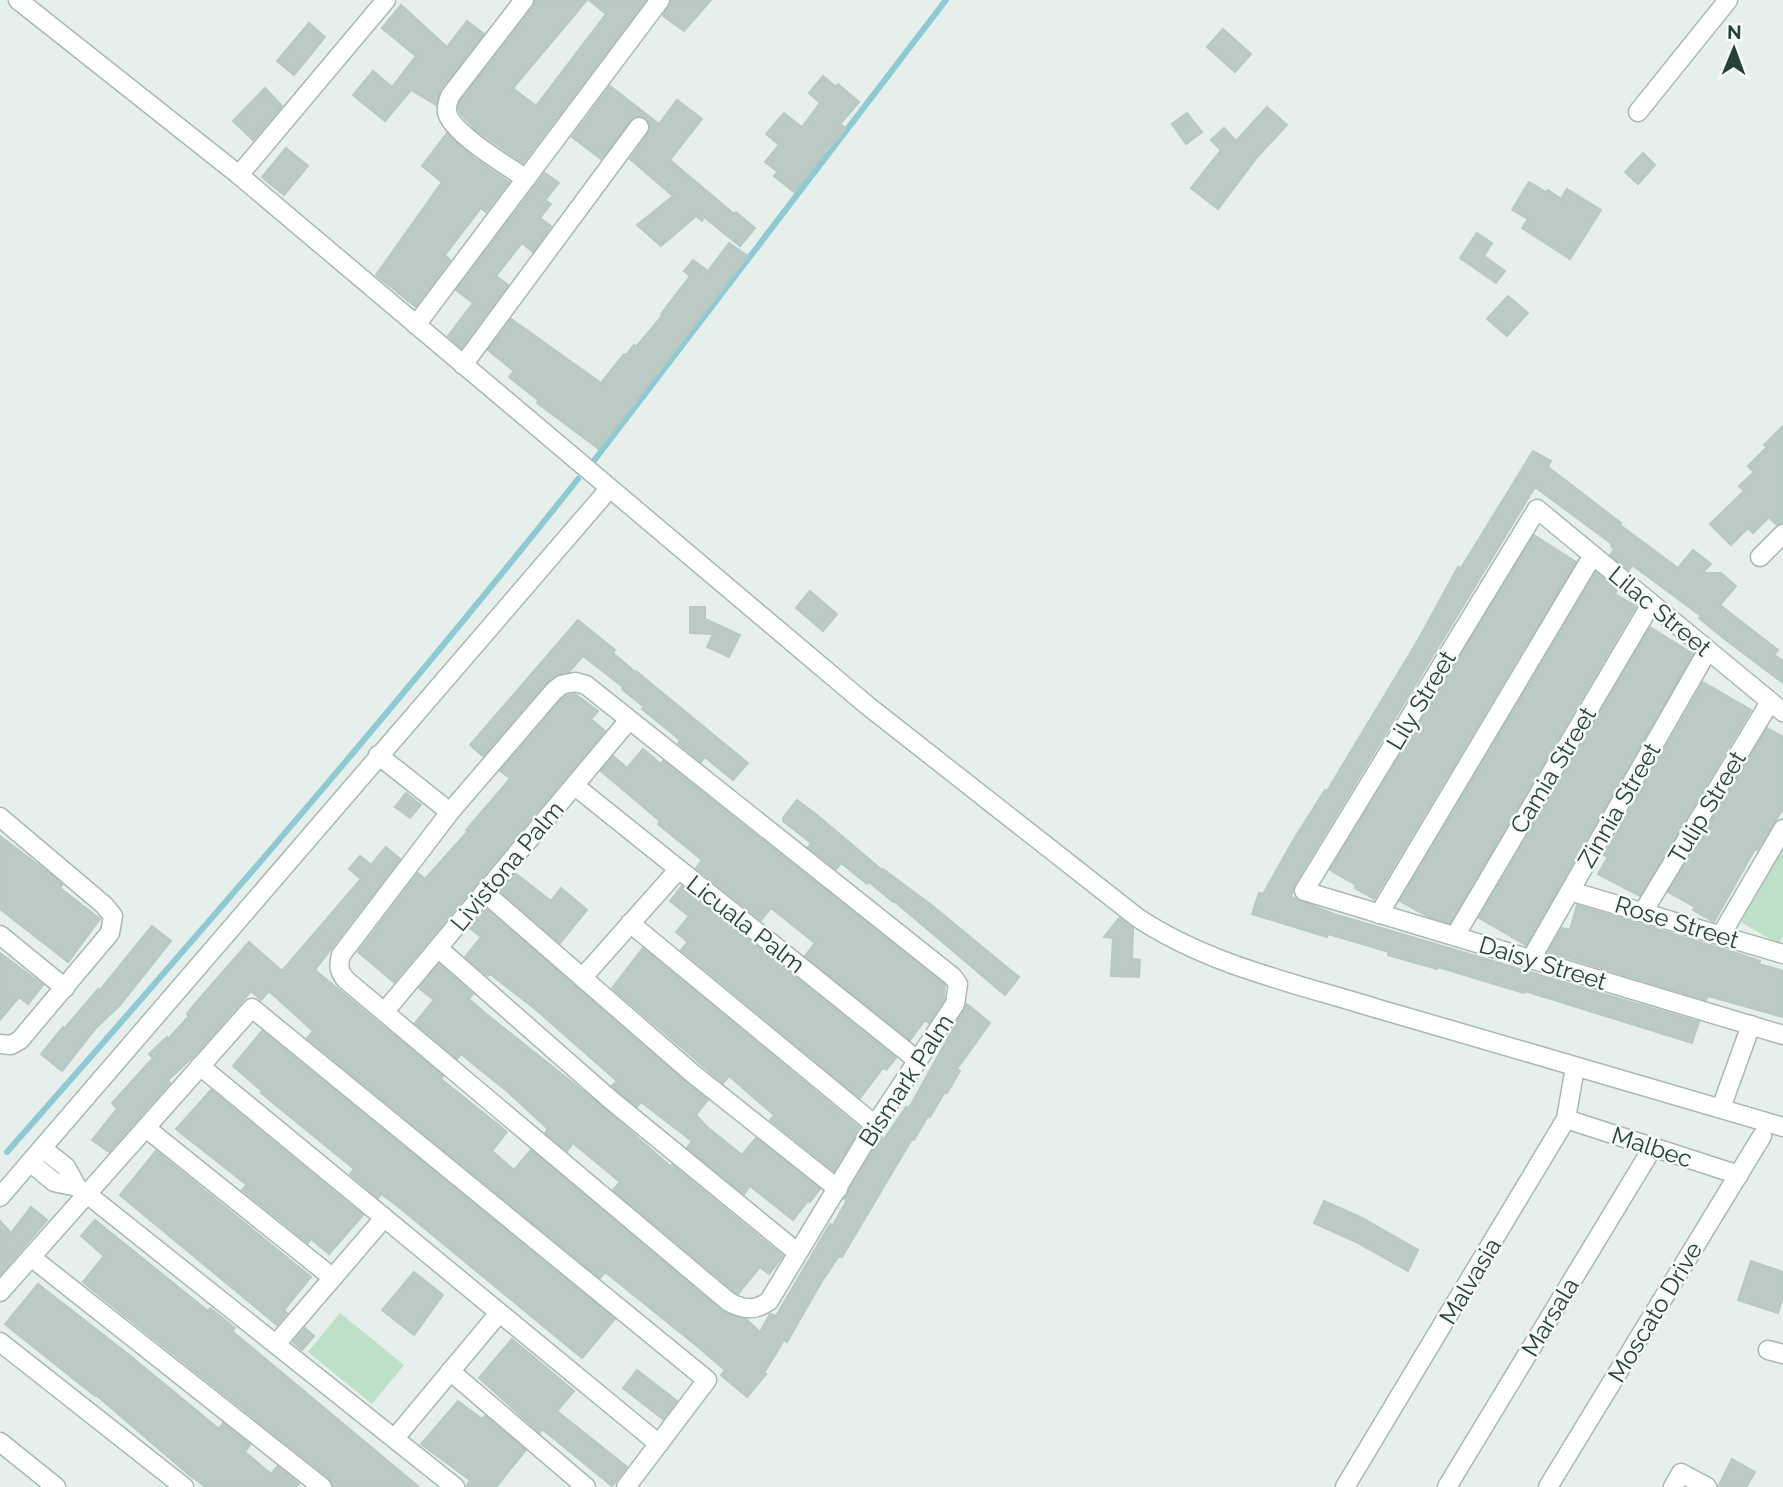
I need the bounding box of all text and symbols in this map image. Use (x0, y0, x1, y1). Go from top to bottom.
north arrow (1699, 14, 1769, 84)
text: N (1727, 21, 1742, 43)
street label: Lilac Street (1603, 560, 1717, 662)
street label: Lily Street (1380, 645, 1462, 755)
street label: Camia Street (1504, 701, 1602, 839)
street label: Zinnia Street (1572, 737, 1666, 873)
street label: Tulip Street (1662, 745, 1752, 869)
street label: Livistona Palm (444, 795, 570, 937)
street label: Licuala Palm (681, 869, 811, 979)
street label: Rose Street (1612, 889, 1742, 955)
street label: Daisy Street (1476, 930, 1610, 996)
street label: Bismark Palm (853, 1009, 959, 1151)
street label: Malbec (1608, 1120, 1696, 1174)
street label: Malvasia (1433, 1233, 1507, 1329)
street label: Moscato Drive (1602, 1237, 1708, 1387)
street label: Marsala (1515, 1272, 1585, 1362)

